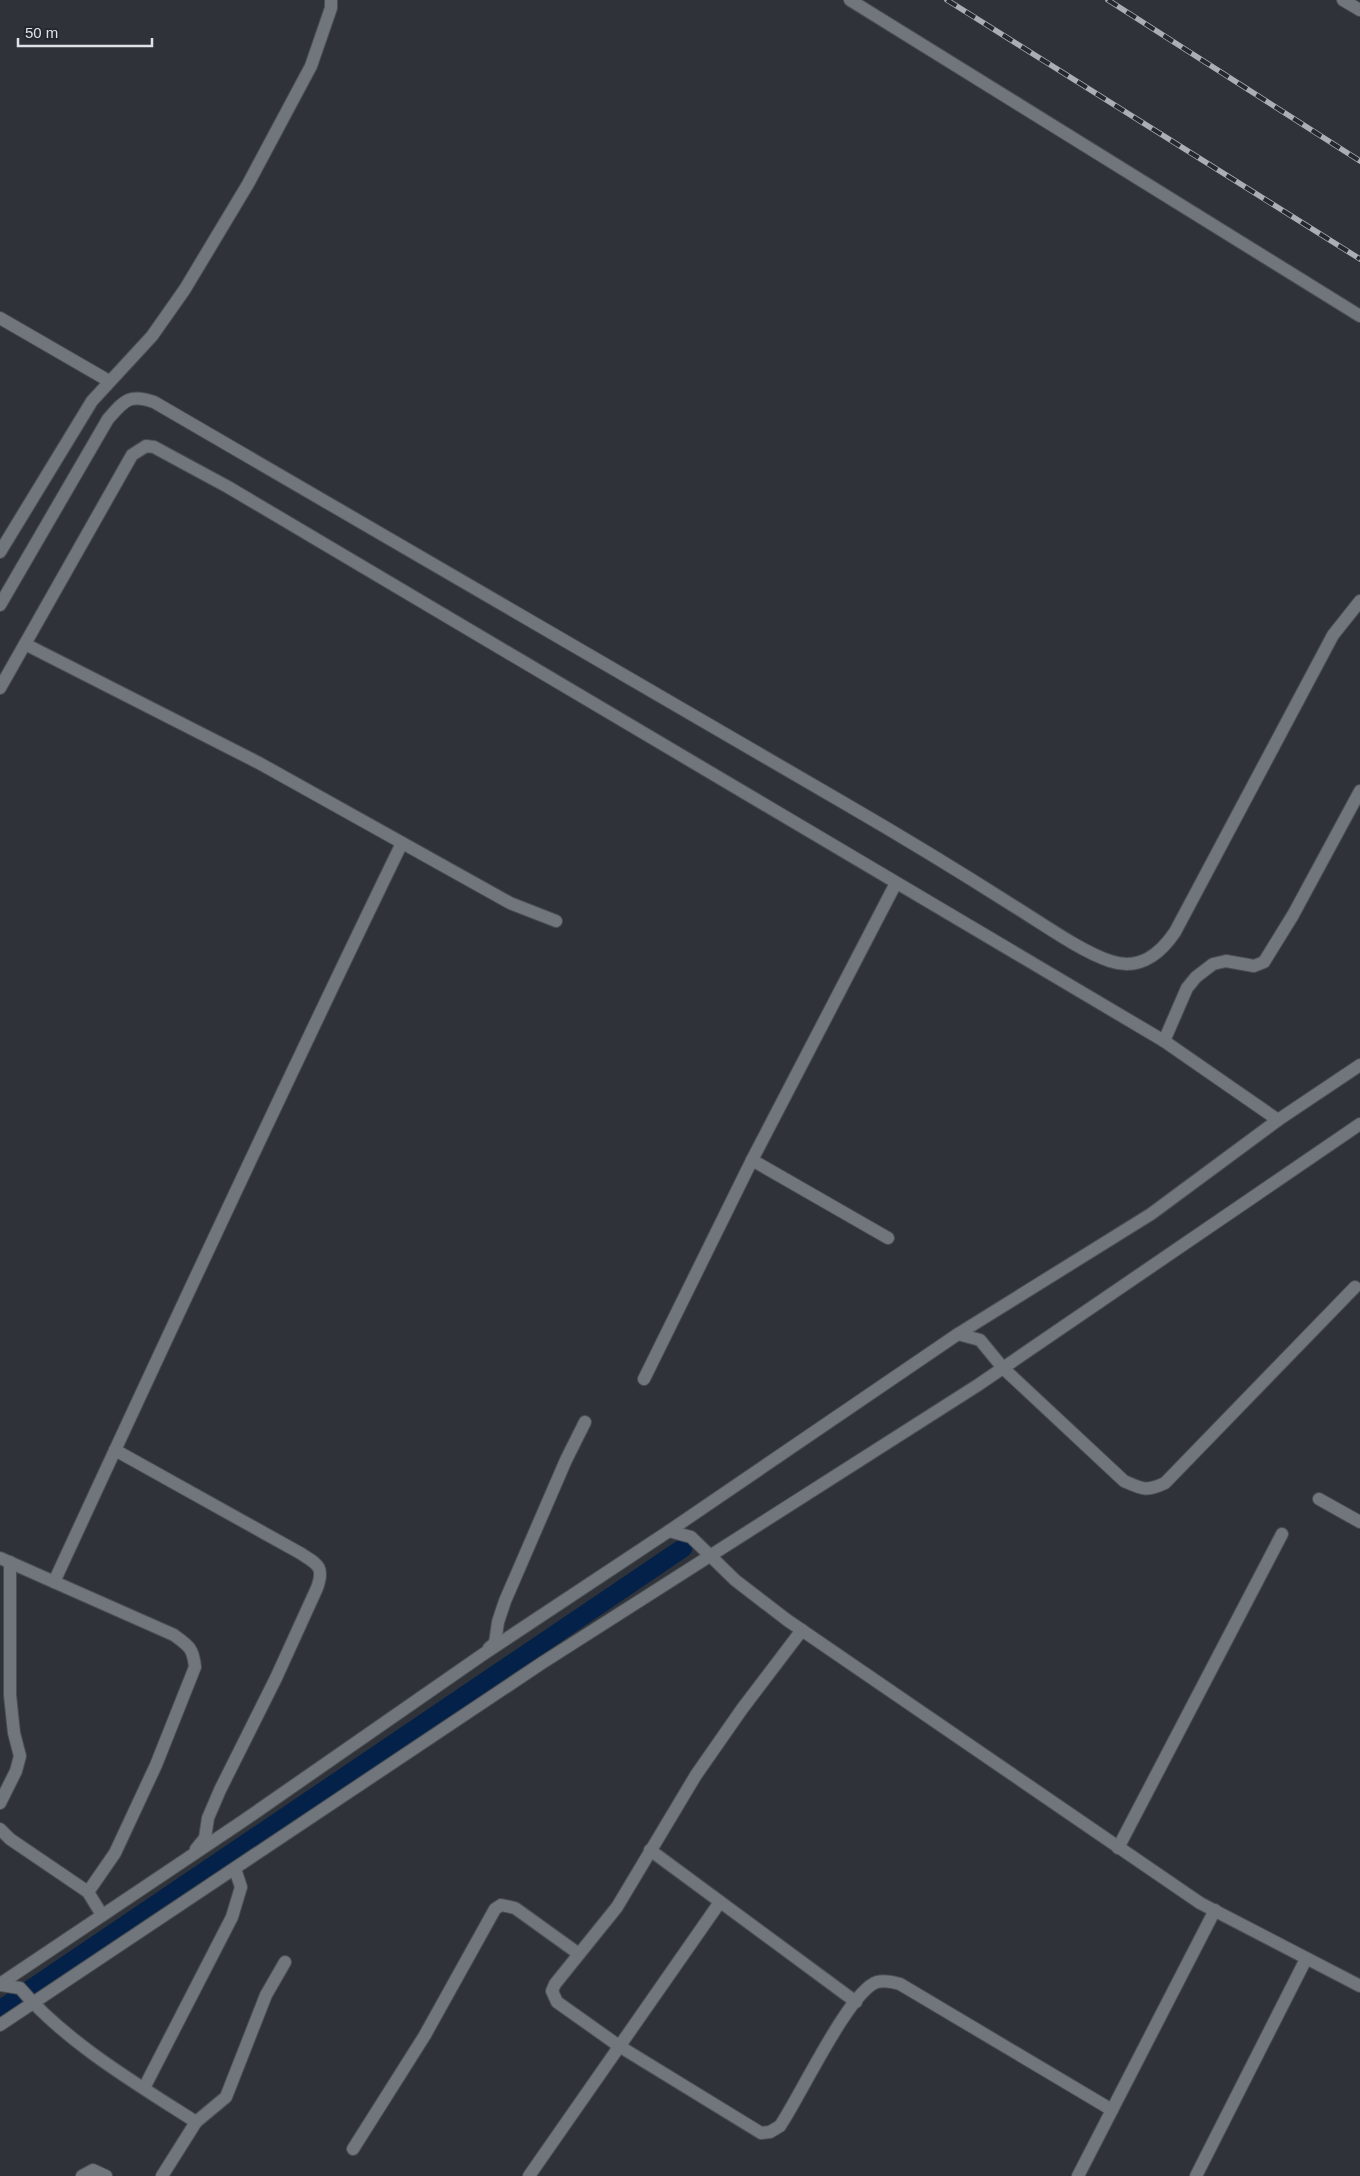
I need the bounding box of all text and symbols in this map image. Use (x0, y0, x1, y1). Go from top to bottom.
scale bar (18, 15, 151, 47)
text: 50 m (25, 24, 58, 41)

